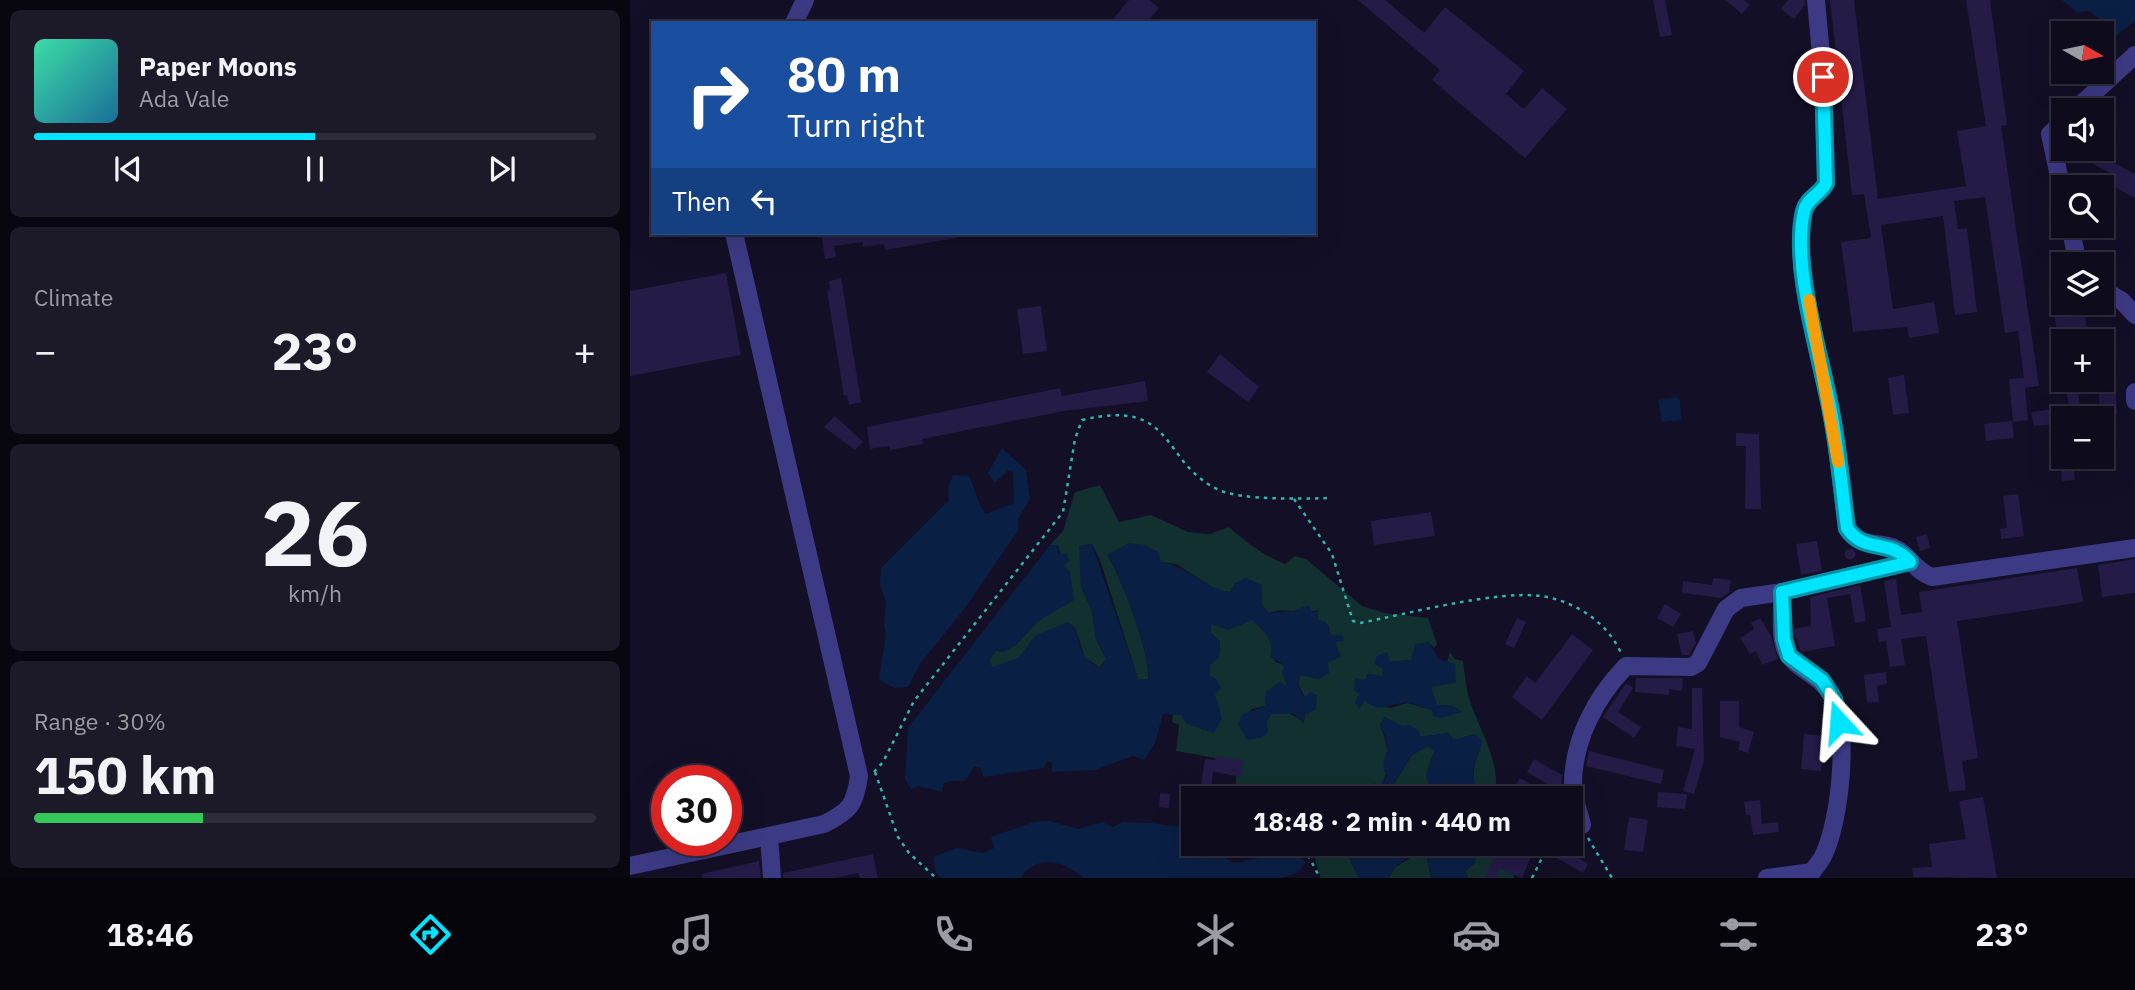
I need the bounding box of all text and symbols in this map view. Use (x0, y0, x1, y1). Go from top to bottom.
north arrow (2051, 21, 2114, 84)
map controls (2051, 21, 2114, 469)
text: 80 m (787, 42, 901, 105)
pin (1793, 47, 1853, 107)
text: Paper Moons (139, 49, 297, 83)
icon: right (672, 49, 763, 140)
icon: arrive (1804, 58, 1842, 96)
text: Ada Vale (139, 83, 229, 113)
button: sound (2051, 98, 2114, 161)
text: Turn right (787, 104, 925, 146)
icon: previous (109, 150, 147, 188)
icon: pause (296, 150, 334, 188)
icon: next (483, 150, 521, 188)
button: search (2051, 175, 2114, 238)
icon: left (745, 182, 783, 220)
text: Then (672, 184, 731, 218)
button: layers (2051, 252, 2114, 315)
text: Climate (34, 282, 113, 312)
text: 23° (272, 317, 358, 384)
text: − (34, 326, 57, 375)
text: + (573, 326, 596, 375)
button: + (2051, 329, 2114, 392)
button: − (2051, 406, 2114, 469)
text: 26 (260, 473, 370, 591)
text: km/h (288, 578, 342, 608)
position arrow (1802, 685, 1876, 759)
text: Range · 30% (34, 706, 166, 736)
text: 150 km (34, 741, 216, 808)
speed limit sign: 30 (651, 765, 742, 856)
text: 18:48 · 2 min · 440 m (1253, 804, 1511, 838)
icon: directions (406, 910, 455, 959)
icon: music (668, 910, 717, 959)
icon: phone (929, 910, 978, 959)
icon: climate (1191, 910, 1240, 959)
icon: car (1452, 910, 1501, 959)
icon: filters (1714, 910, 1763, 959)
text: 18:46 (106, 913, 194, 955)
text: 23° (1975, 913, 2029, 955)

